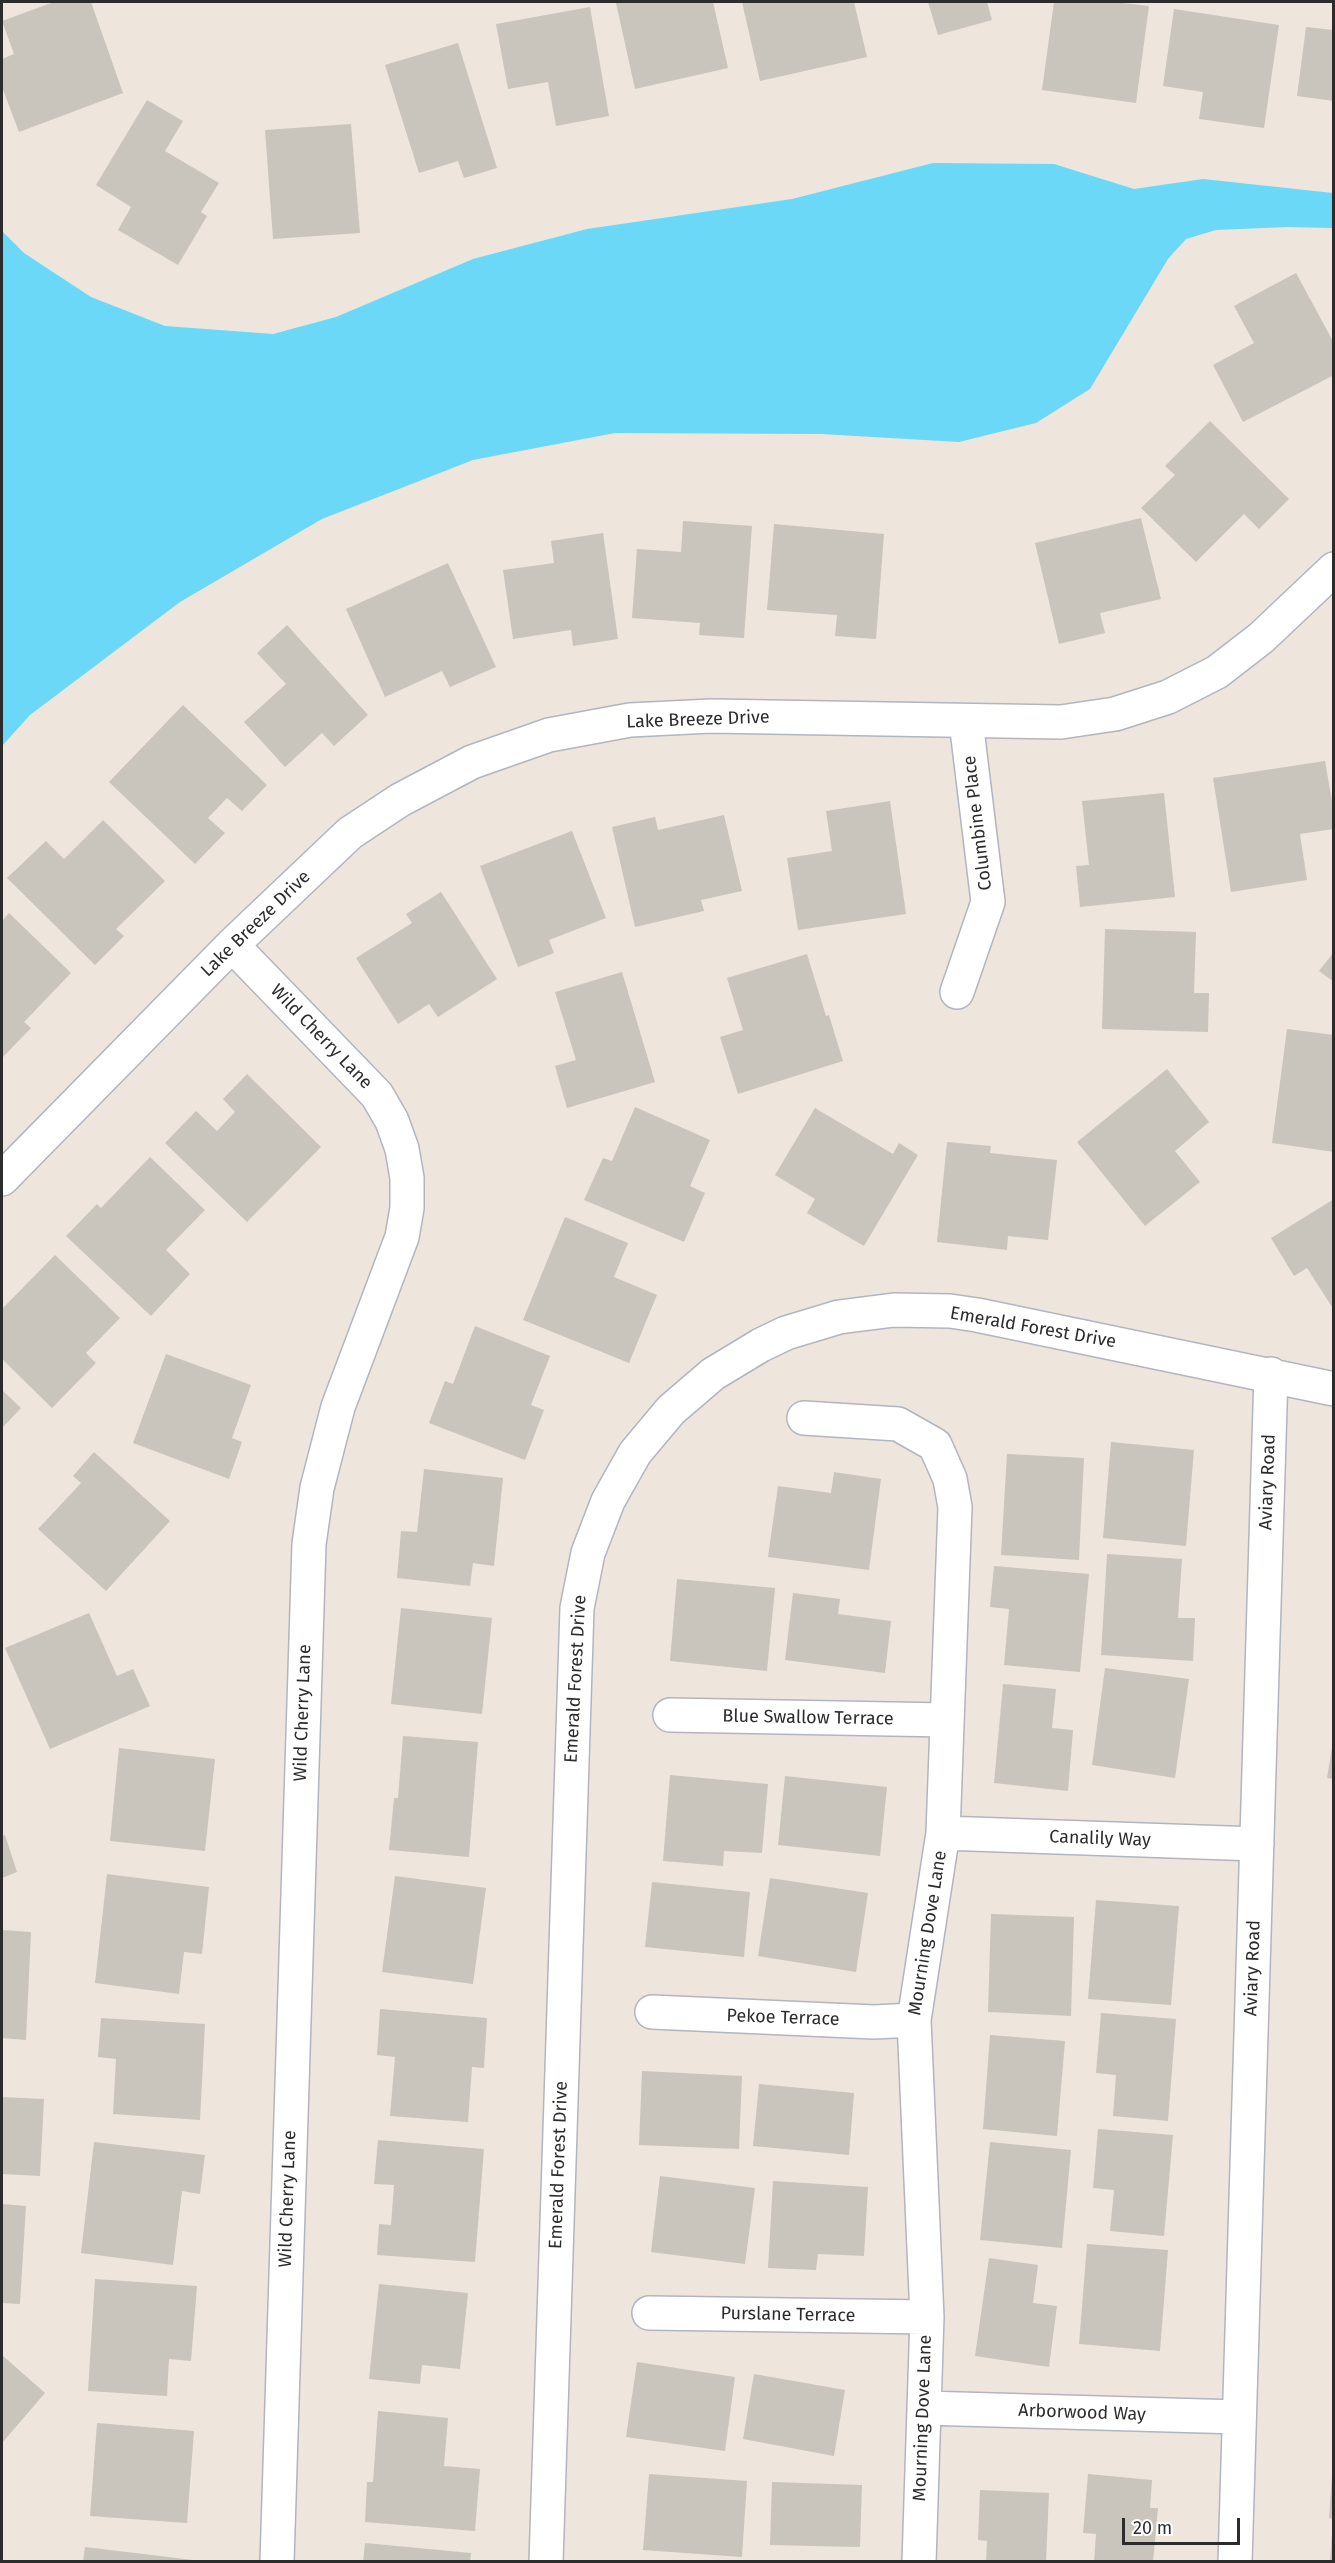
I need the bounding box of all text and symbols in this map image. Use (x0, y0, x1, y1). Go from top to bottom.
street label: Lake Breeze Drive (626, 707, 770, 733)
street label: Columbine Place (959, 754, 997, 892)
street label: Lake Breeze Drive (197, 866, 315, 982)
street label: Wild Cherry Lane (266, 980, 376, 1094)
street label: Emerald Forest Drive (948, 1303, 1118, 1353)
street label: Aviary Road (1256, 1434, 1280, 1530)
street label: Emerald Forest Drive (561, 1594, 591, 1764)
street label: Wild Cherry Lane (290, 1644, 316, 1782)
street label: Blue Swallow Terrace (722, 1706, 894, 1730)
street label: Canalily Way (1049, 1826, 1151, 1852)
street label: Mourning Dove Lane (904, 1849, 952, 2017)
street label: Aviary Road (1241, 1920, 1265, 2016)
street label: Pekoe Terrace (726, 2005, 840, 2031)
street label: Emerald Forest Drive (545, 2081, 573, 2249)
street label: Wild Cherry Lane (275, 2130, 301, 2268)
street label: Purslane Terrace (720, 2303, 856, 2327)
street label: Mourning Dove Lane (909, 2334, 937, 2502)
street label: Arborwood Way (1018, 2400, 1146, 2426)
scale bar (1125, 2506, 1244, 2544)
text: 20 m (1133, 2517, 1172, 2539)

